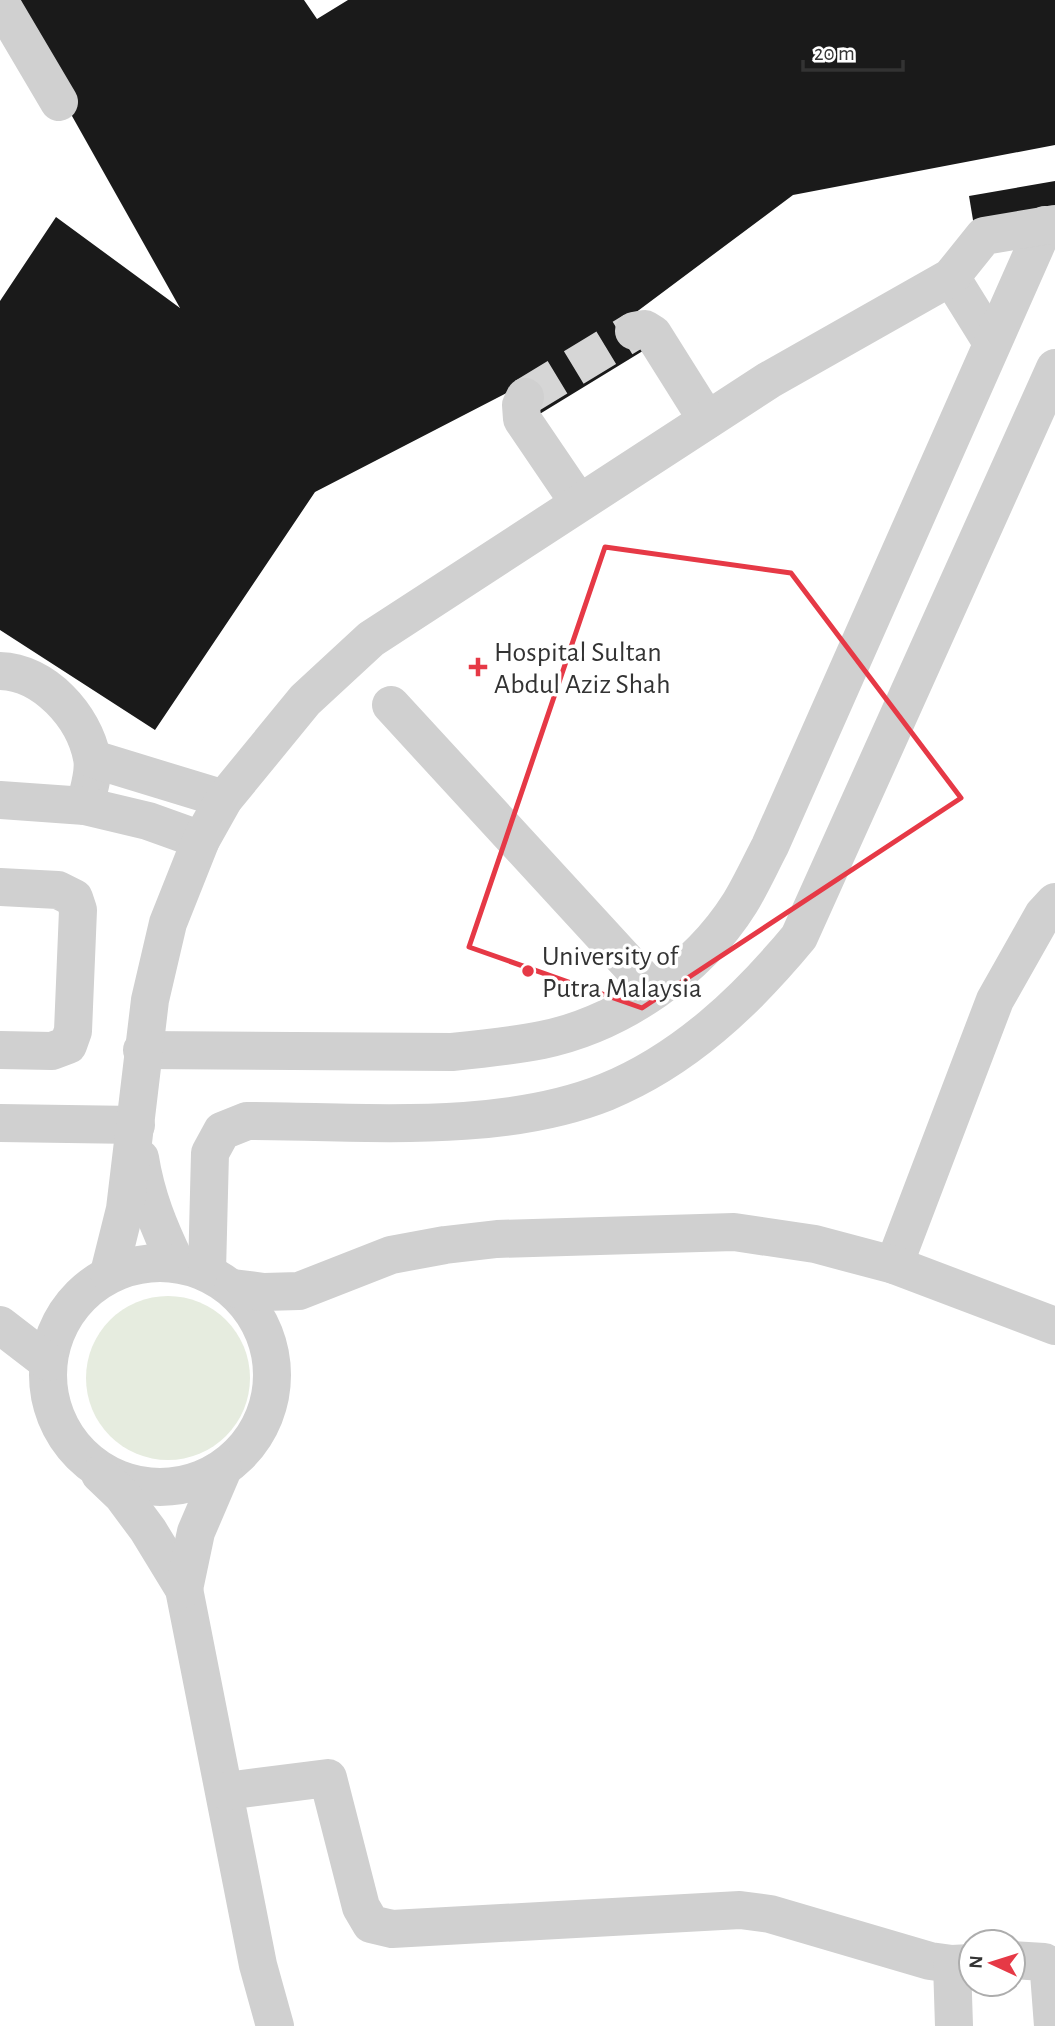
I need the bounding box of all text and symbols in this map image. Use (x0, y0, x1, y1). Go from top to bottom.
scale bar (803, 28, 903, 72)
text: 20 m (814, 43, 855, 64)
place label: Hospital Sultan Abdul Aziz Shah (494, 639, 671, 699)
marker: Hospital Sultan Abdul Aziz Shah (468, 657, 488, 677)
place label: University of Putra Malaysia (542, 943, 702, 1003)
marker: University of Putra Malaysia (520, 963, 536, 979)
north arrow (957, 1928, 1027, 1998)
text: N (967, 1955, 986, 1969)

